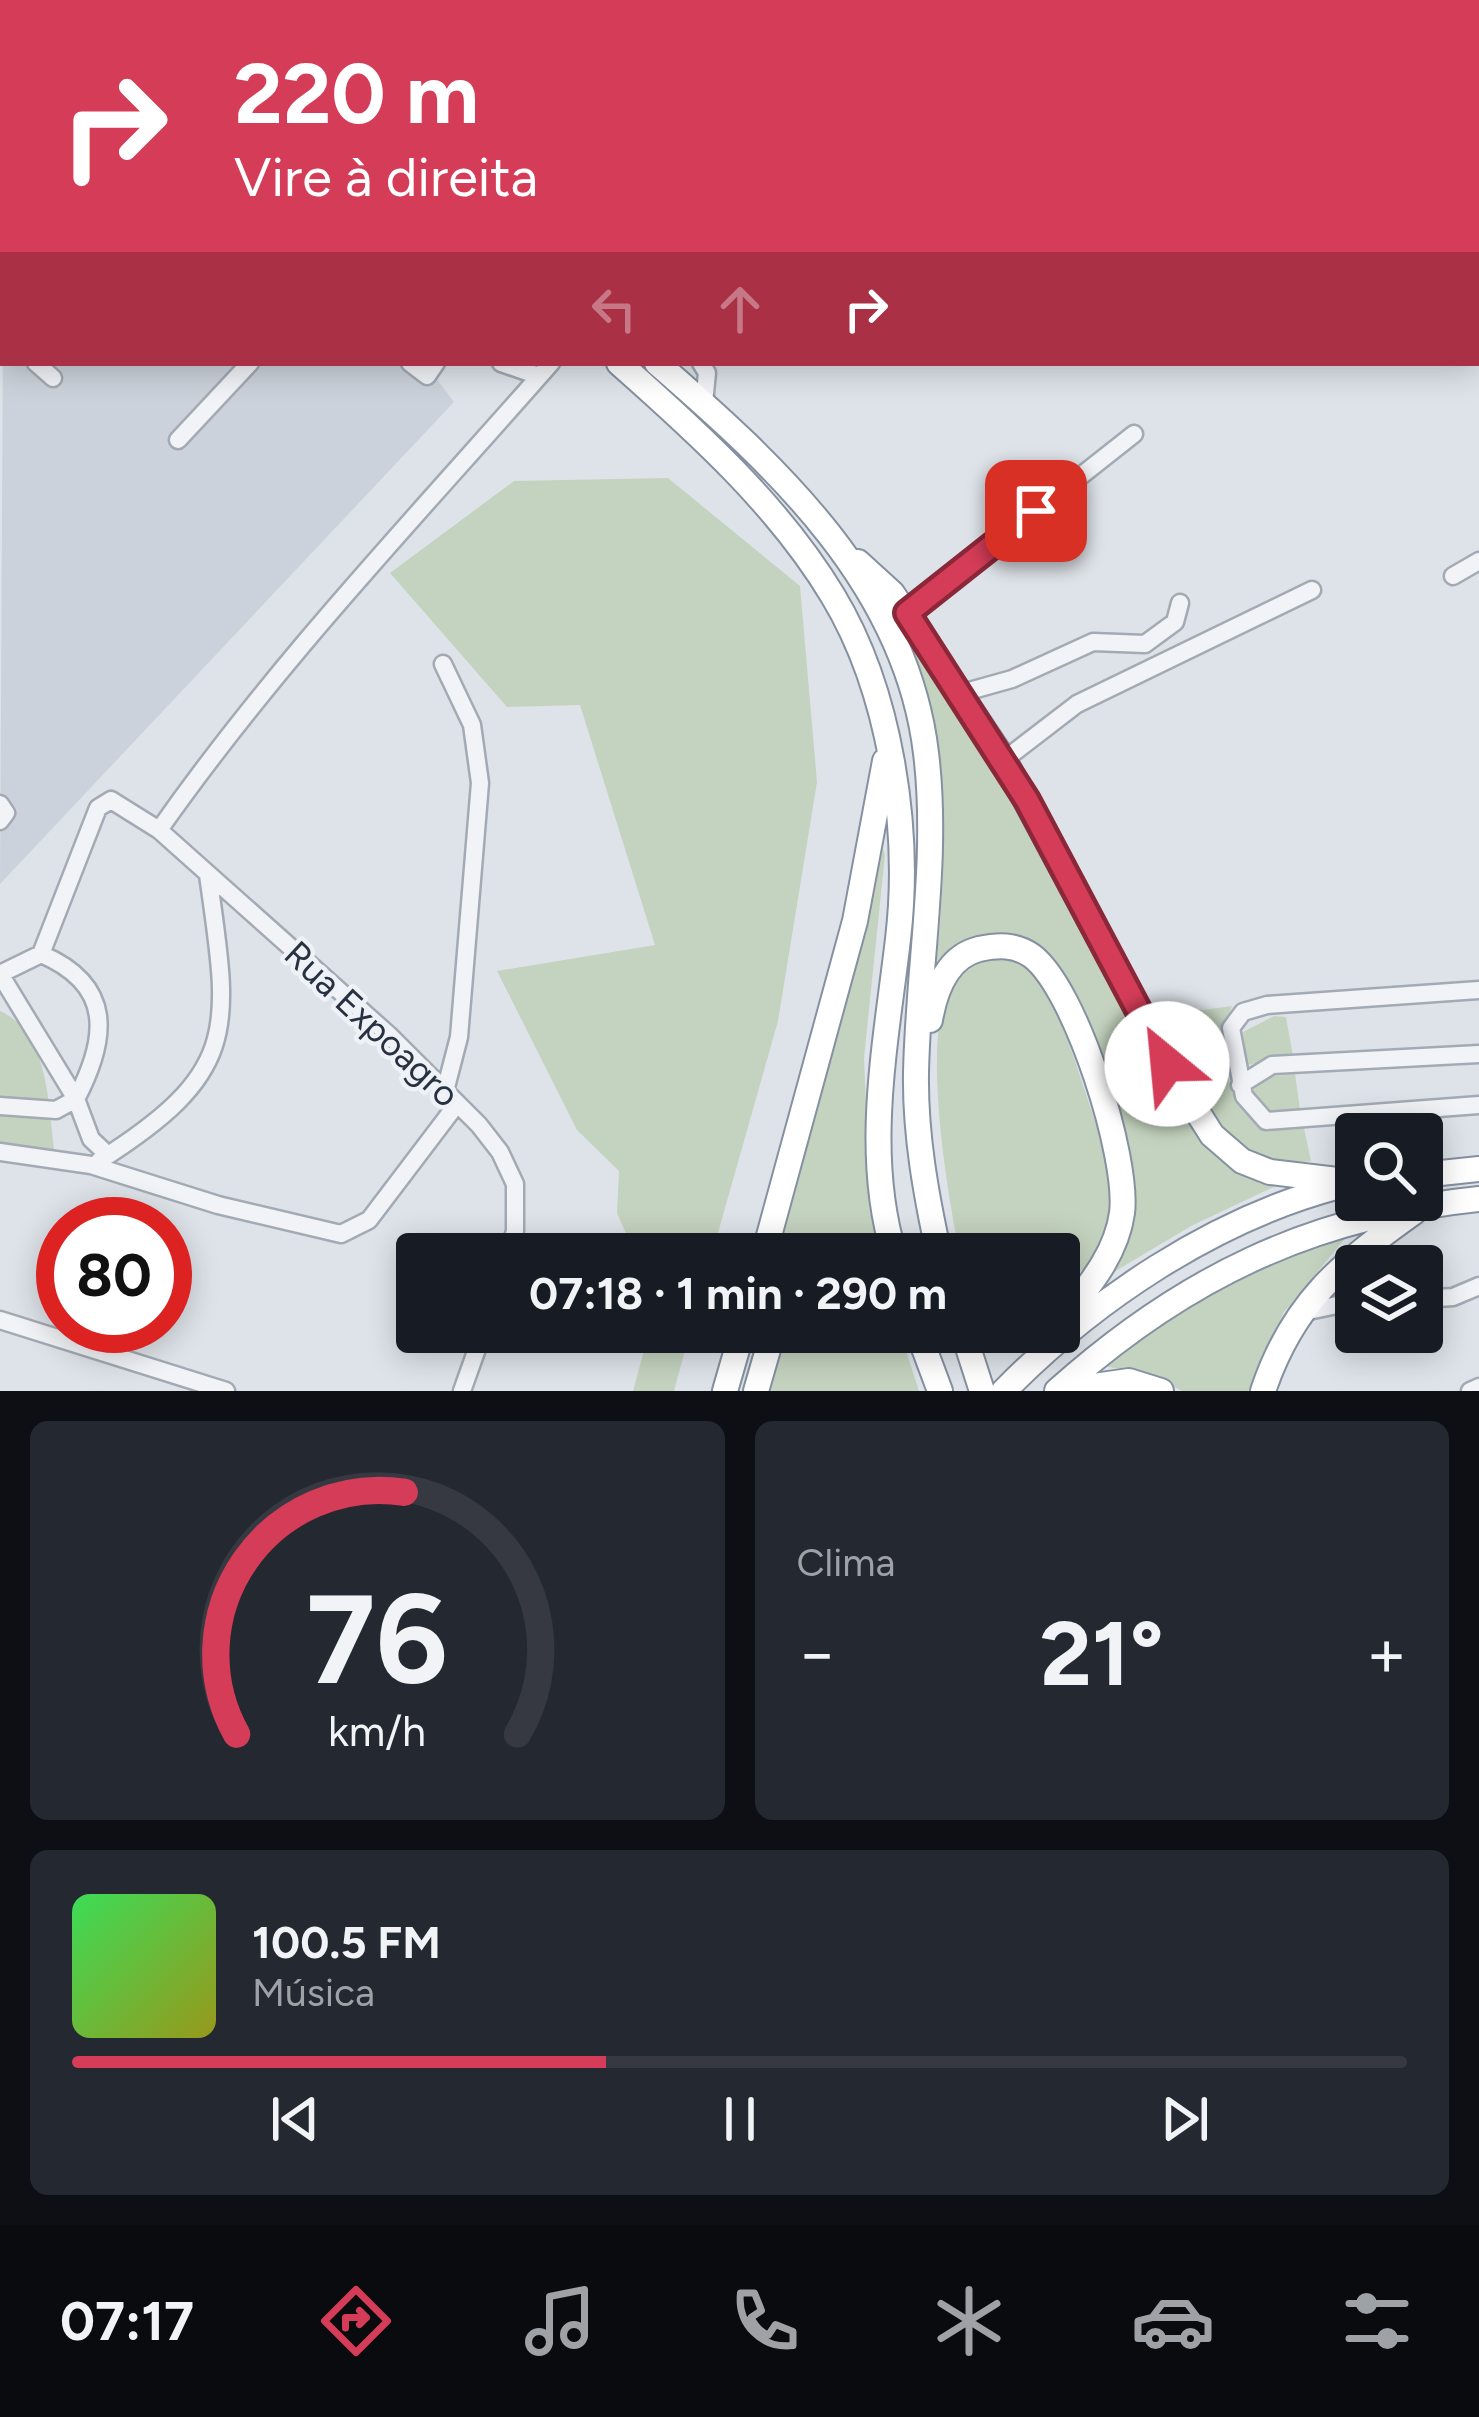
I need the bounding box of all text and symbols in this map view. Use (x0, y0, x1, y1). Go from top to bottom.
text: 220 m (234, 43, 479, 144)
icon: right (36, 48, 192, 204)
text: Vire à direita (234, 145, 538, 210)
icon: left (581, 276, 647, 342)
icon: ahead (707, 276, 773, 342)
icon: right (833, 276, 899, 342)
pin (985, 460, 1087, 562)
icon: arrive (1003, 478, 1069, 544)
street label: Rua Expoagro (276, 932, 468, 1116)
position arrow (1104, 1001, 1230, 1127)
map controls (1335, 1113, 1443, 1353)
button: search (1335, 1113, 1443, 1221)
speed limit sign: 80 (36, 1197, 192, 1353)
button: layers (1335, 1245, 1443, 1353)
text: 07:18 · 1 min · 290 m (529, 1266, 947, 1320)
text: Clima (797, 1539, 895, 1586)
text: 76 (306, 1564, 448, 1714)
text: 21° (1040, 1599, 1164, 1708)
text: − (797, 1613, 838, 1693)
text: + (1366, 1613, 1407, 1693)
text: km/h (328, 1704, 426, 1756)
text: 100.5 FM (252, 1915, 441, 1969)
text: Música (252, 1969, 375, 2016)
icon: previous (262, 2086, 328, 2152)
icon: pause (707, 2086, 773, 2152)
icon: next (1152, 2086, 1218, 2152)
icon: directions (314, 2279, 398, 2363)
icon: music (518, 2279, 602, 2363)
icon: phone (723, 2279, 807, 2363)
icon: climate (927, 2279, 1011, 2363)
icon: car (1131, 2279, 1215, 2363)
icon: filters (1335, 2279, 1419, 2363)
text: 07:17 (60, 2289, 194, 2354)

